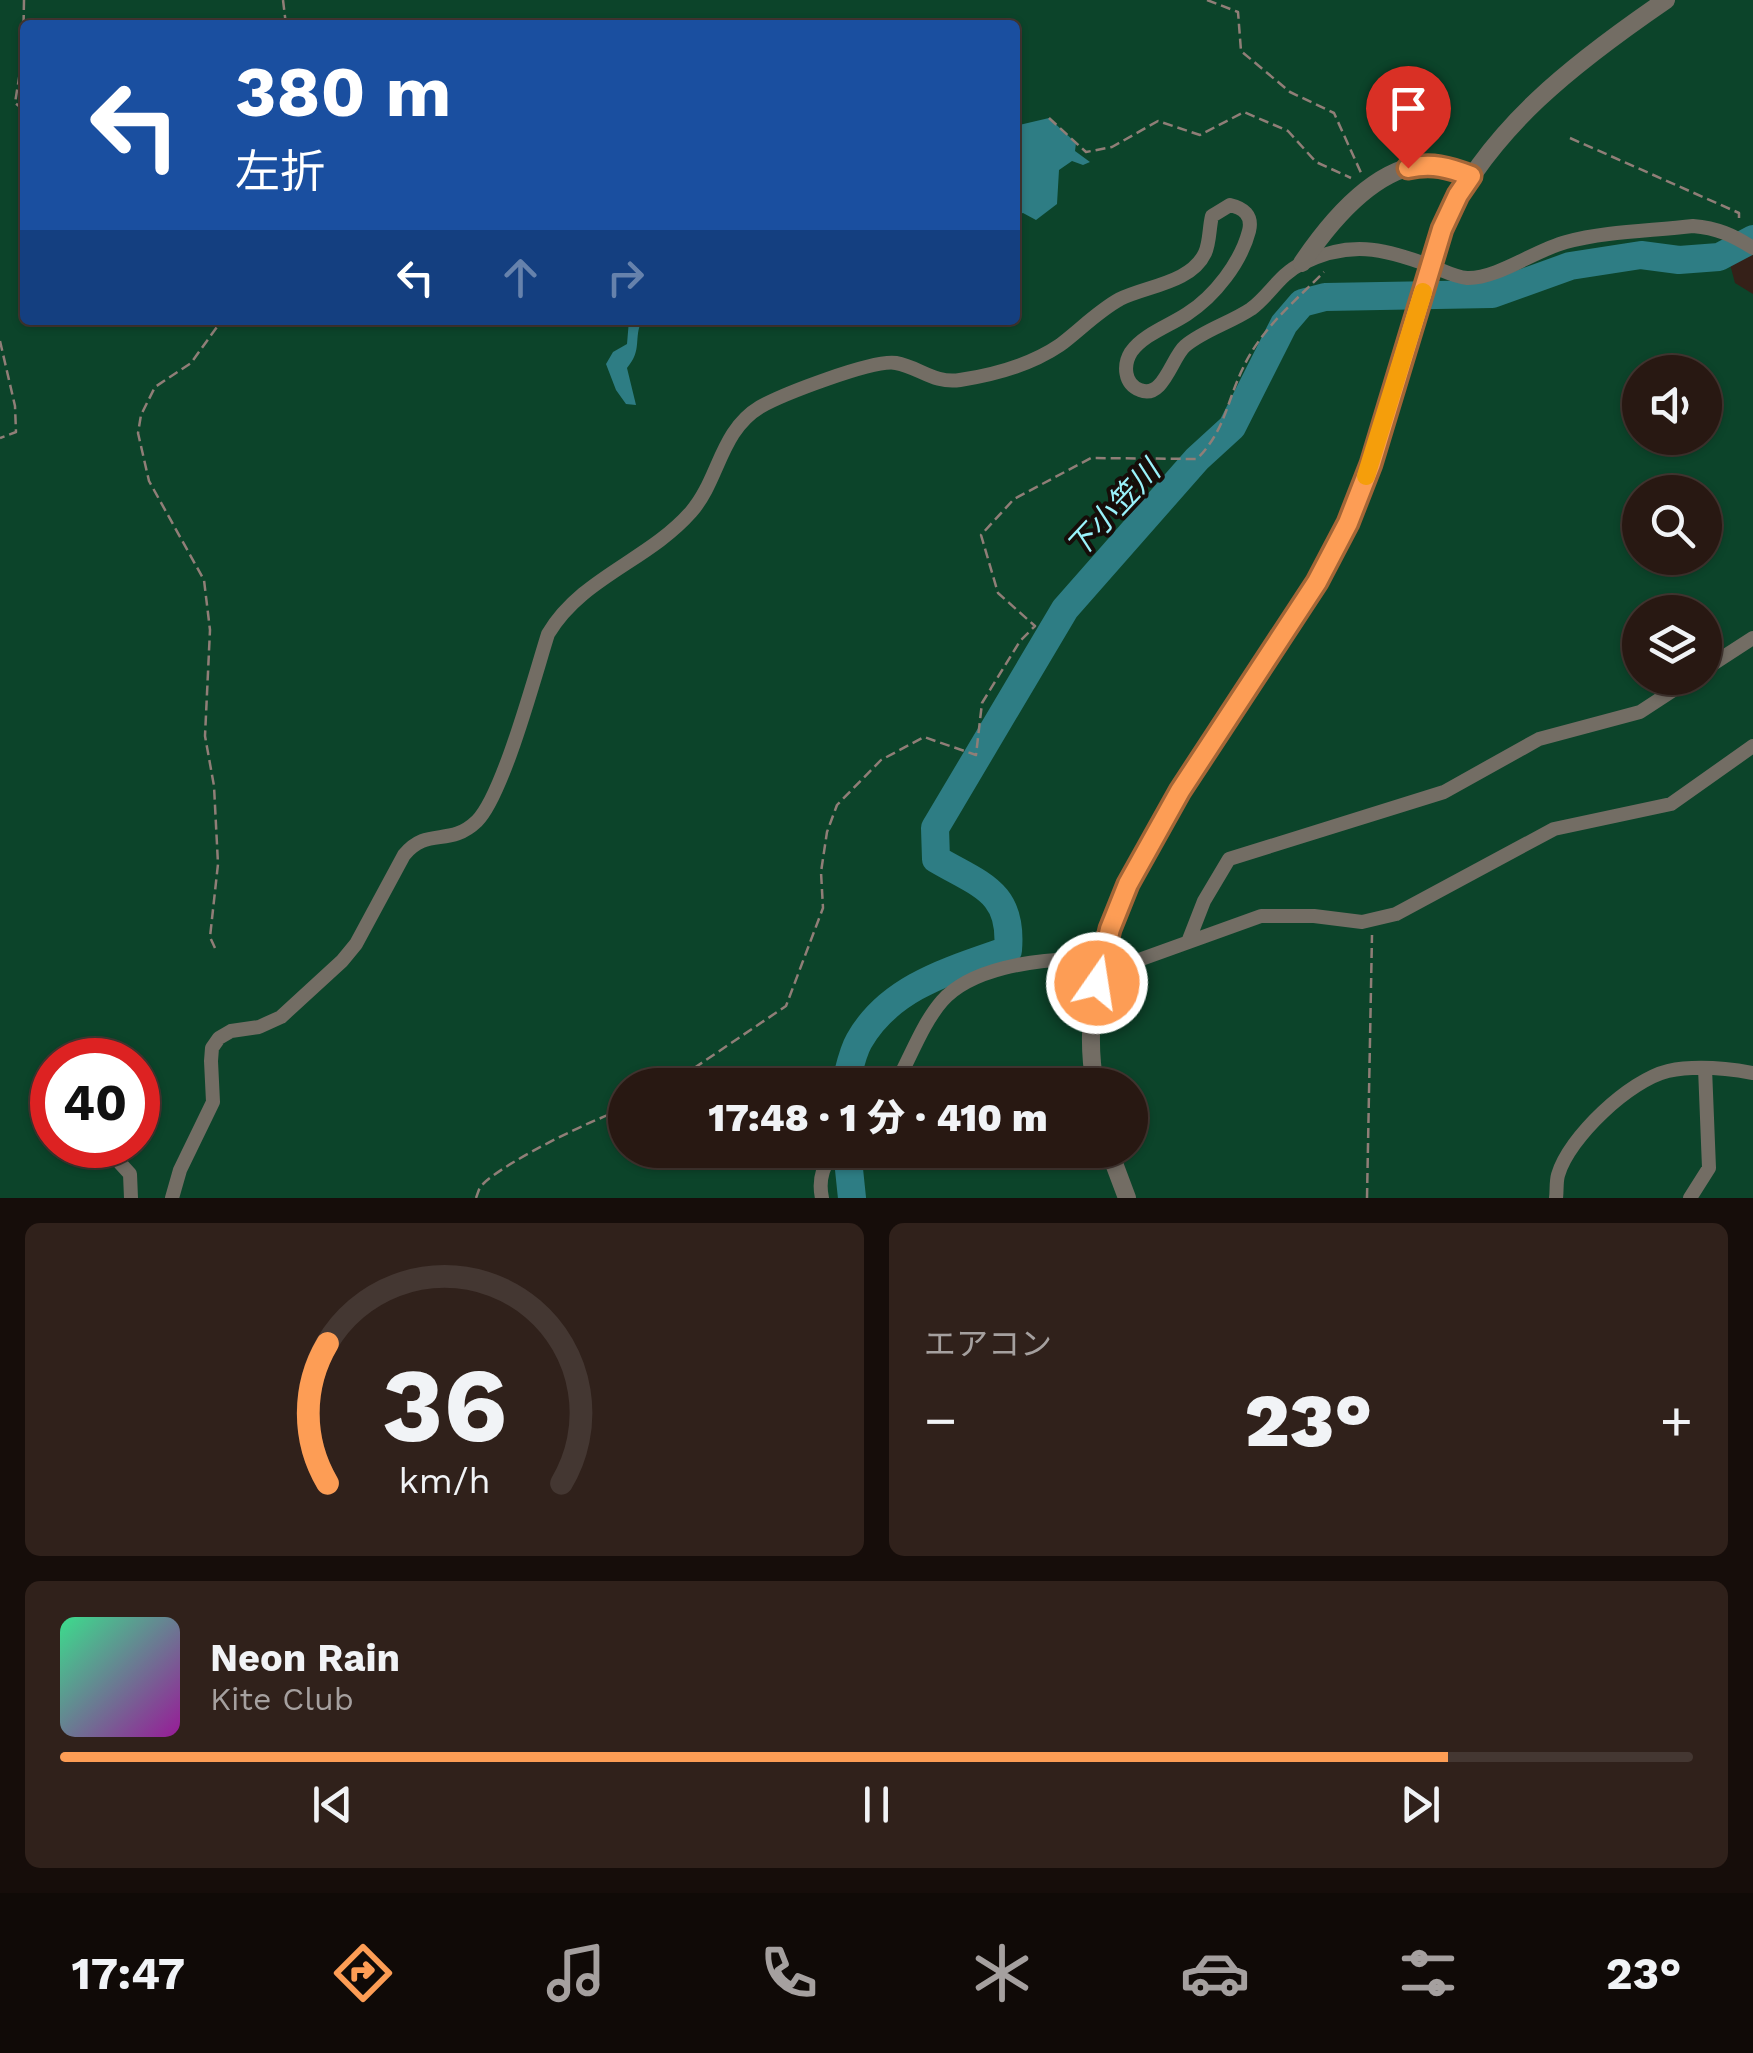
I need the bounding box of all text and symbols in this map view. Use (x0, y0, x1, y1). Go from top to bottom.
text: 380 m (235, 51, 451, 133)
icon: left (70, 60, 200, 190)
pin (1366, 66, 1451, 169)
icon: arrive (1381, 81, 1436, 136)
text: 左折 (235, 145, 325, 198)
icon: left (388, 250, 443, 305)
icon: ahead (493, 250, 548, 305)
icon: right (598, 250, 653, 305)
map controls (1622, 355, 1722, 695)
button: sound (1622, 355, 1722, 455)
water label: 下小笠川 (1059, 451, 1169, 565)
button: search (1622, 475, 1722, 575)
button: layers (1622, 595, 1722, 695)
position arrow (1045, 931, 1149, 1035)
speed limit sign: 40 (30, 1038, 160, 1168)
text: 17:48 · 1 分 · 410 m (708, 1096, 1048, 1140)
text: エアコン (924, 1325, 1052, 1363)
text: 36 (382, 1344, 507, 1466)
text: 23° (1245, 1376, 1372, 1464)
text: − (924, 1388, 957, 1452)
text: + (1660, 1388, 1693, 1452)
text: km/h (398, 1460, 491, 1502)
text: Neon Rain (210, 1636, 400, 1680)
text: Kite Club (210, 1680, 354, 1718)
icon: previous (305, 1777, 360, 1832)
icon: pause (849, 1777, 904, 1832)
icon: next (1393, 1777, 1448, 1832)
icon: directions (328, 1938, 398, 2008)
icon: music (541, 1938, 611, 2008)
icon: phone (754, 1938, 824, 2008)
icon: climate (967, 1938, 1037, 2008)
icon: car (1180, 1938, 1250, 2008)
icon: filters (1393, 1938, 1463, 2008)
text: 17:47 (71, 1947, 185, 2000)
text: 23° (1606, 1947, 1682, 2000)

